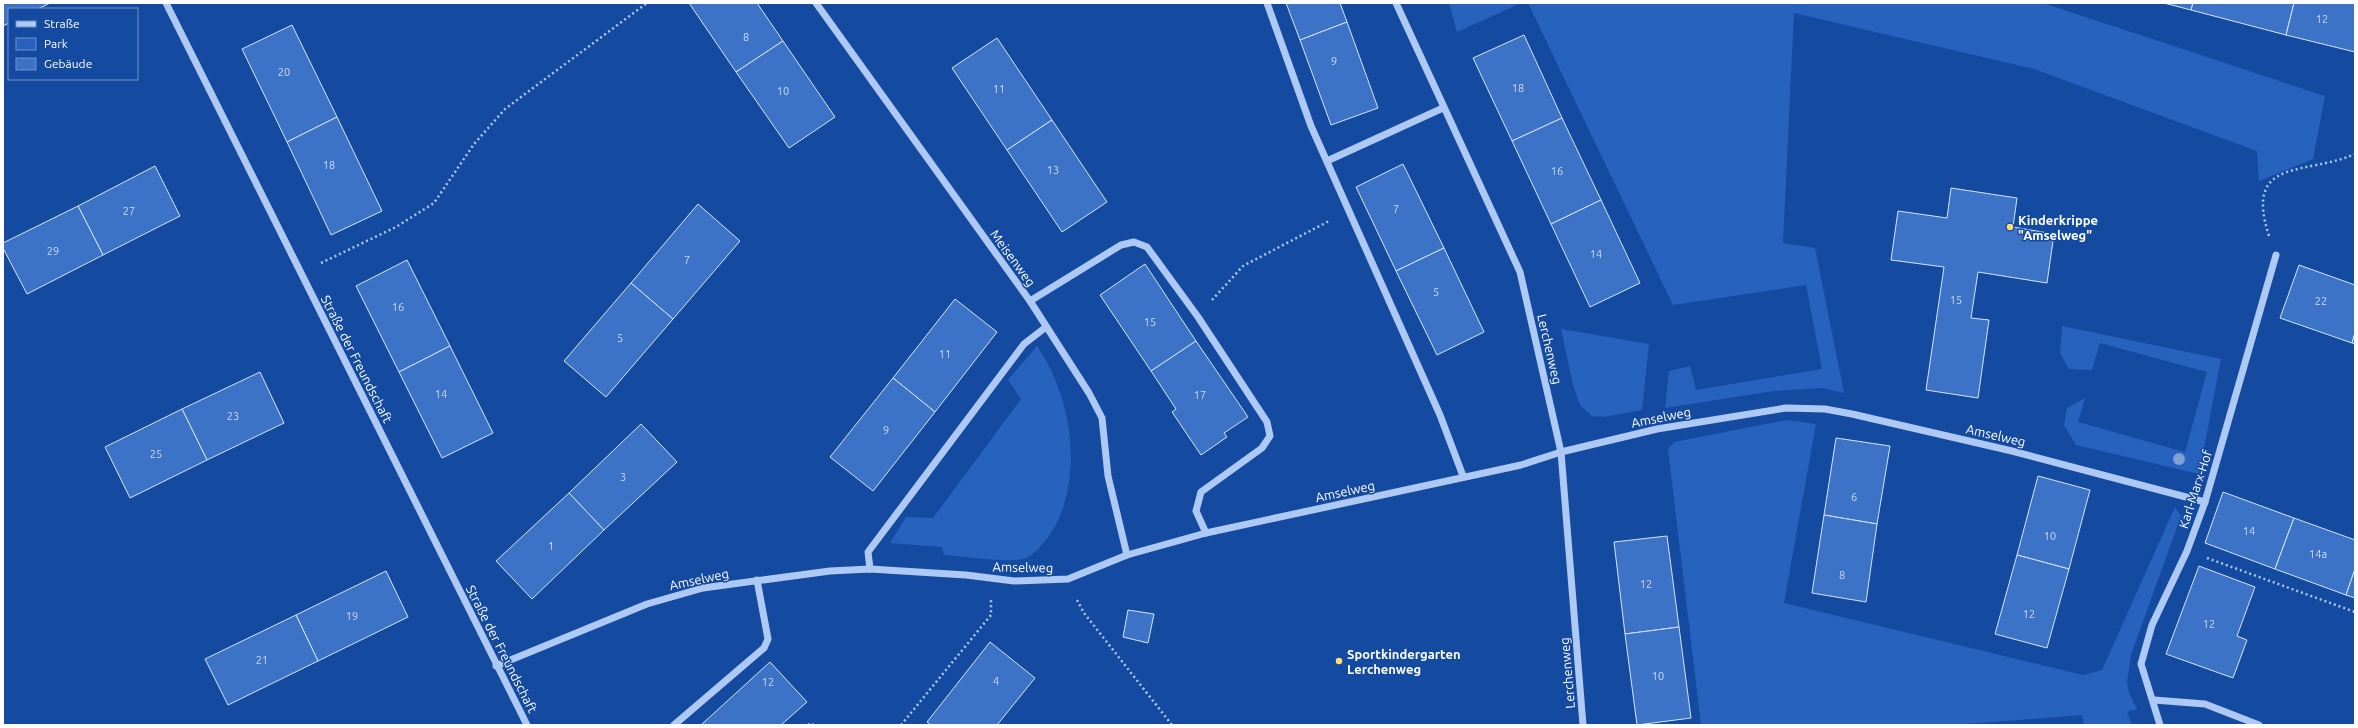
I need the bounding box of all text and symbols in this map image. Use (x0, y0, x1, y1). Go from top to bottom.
legend (8, 8, 138, 80)
house number: 12 (2316, 13, 2328, 25)
text: Straße (44, 17, 80, 30)
house number: 8 (743, 31, 749, 43)
text: Park (44, 37, 68, 50)
house number: 9 (1331, 55, 1337, 67)
text: Gebäude (44, 57, 92, 70)
house number: 20 (278, 66, 290, 78)
house number: 18 (1512, 82, 1524, 94)
house number: 11 (993, 83, 1005, 95)
house number: 10 (777, 85, 789, 97)
house number: 18 (323, 159, 335, 171)
house number: 13 (1047, 164, 1059, 176)
house number: 16 (1551, 165, 1563, 177)
house number: 7 (1393, 203, 1399, 215)
house number: 27 (123, 205, 135, 217)
place label: Kinderkrippe "Amselweg" (2018, 213, 2098, 242)
marker: Kinderkrippe "Amselweg" (2005, 222, 2015, 232)
street label: Meisenweg (988, 227, 1038, 289)
house number: 29 (47, 245, 59, 257)
house number: 14 (1590, 248, 1602, 260)
house number: 7 (684, 254, 690, 266)
house number: 5 (1433, 286, 1439, 298)
street label: Straße der Freundschaft (319, 293, 395, 425)
house number: 15 (1950, 294, 1962, 306)
house number: 22 (2315, 295, 2327, 307)
house number: 16 (392, 301, 404, 313)
street label: Lerchenweg (1535, 313, 1565, 385)
house number: 15 (1144, 316, 1156, 328)
house number: 5 (617, 332, 623, 344)
house number: 11 (939, 348, 951, 360)
house number: 14 (435, 388, 447, 400)
house number: 17 (1194, 389, 1206, 401)
street label: Amselweg (1630, 404, 1692, 430)
house number: 23 (227, 410, 239, 422)
street label: Amselweg (1965, 421, 2027, 449)
house number: 9 (883, 424, 889, 436)
house number: 25 (150, 448, 162, 460)
street label: Karl-Marx-Hof (2176, 448, 2214, 530)
house number: 3 (620, 471, 626, 483)
street label: Amselweg (1314, 478, 1376, 504)
house number: 6 (1851, 491, 1857, 503)
house number: 14 (2243, 525, 2255, 537)
house number: 10 (2044, 530, 2056, 542)
house number: 1 (548, 540, 554, 552)
house number: 14a (2309, 548, 2327, 560)
street label: Amselweg (993, 559, 1053, 575)
street label: Amselweg (668, 566, 730, 592)
house number: 8 (1839, 569, 1845, 581)
house number: 12 (1640, 578, 1652, 590)
street label: Straße der Freundschaft (464, 583, 540, 715)
house number: 12 (2023, 608, 2035, 620)
house number: 19 (346, 610, 358, 622)
house number: 12 (2203, 618, 2215, 630)
street label: Lerchenweg (1557, 637, 1577, 709)
place label: Sportkindergarten Lerchenweg (1347, 647, 1461, 676)
house number: 21 (256, 654, 268, 666)
marker: Sportkindergarten Lerchenweg (1334, 656, 1344, 666)
house number: 10 (1652, 670, 1664, 682)
house number: 4 (993, 675, 999, 687)
house number: 12 (762, 676, 774, 688)

